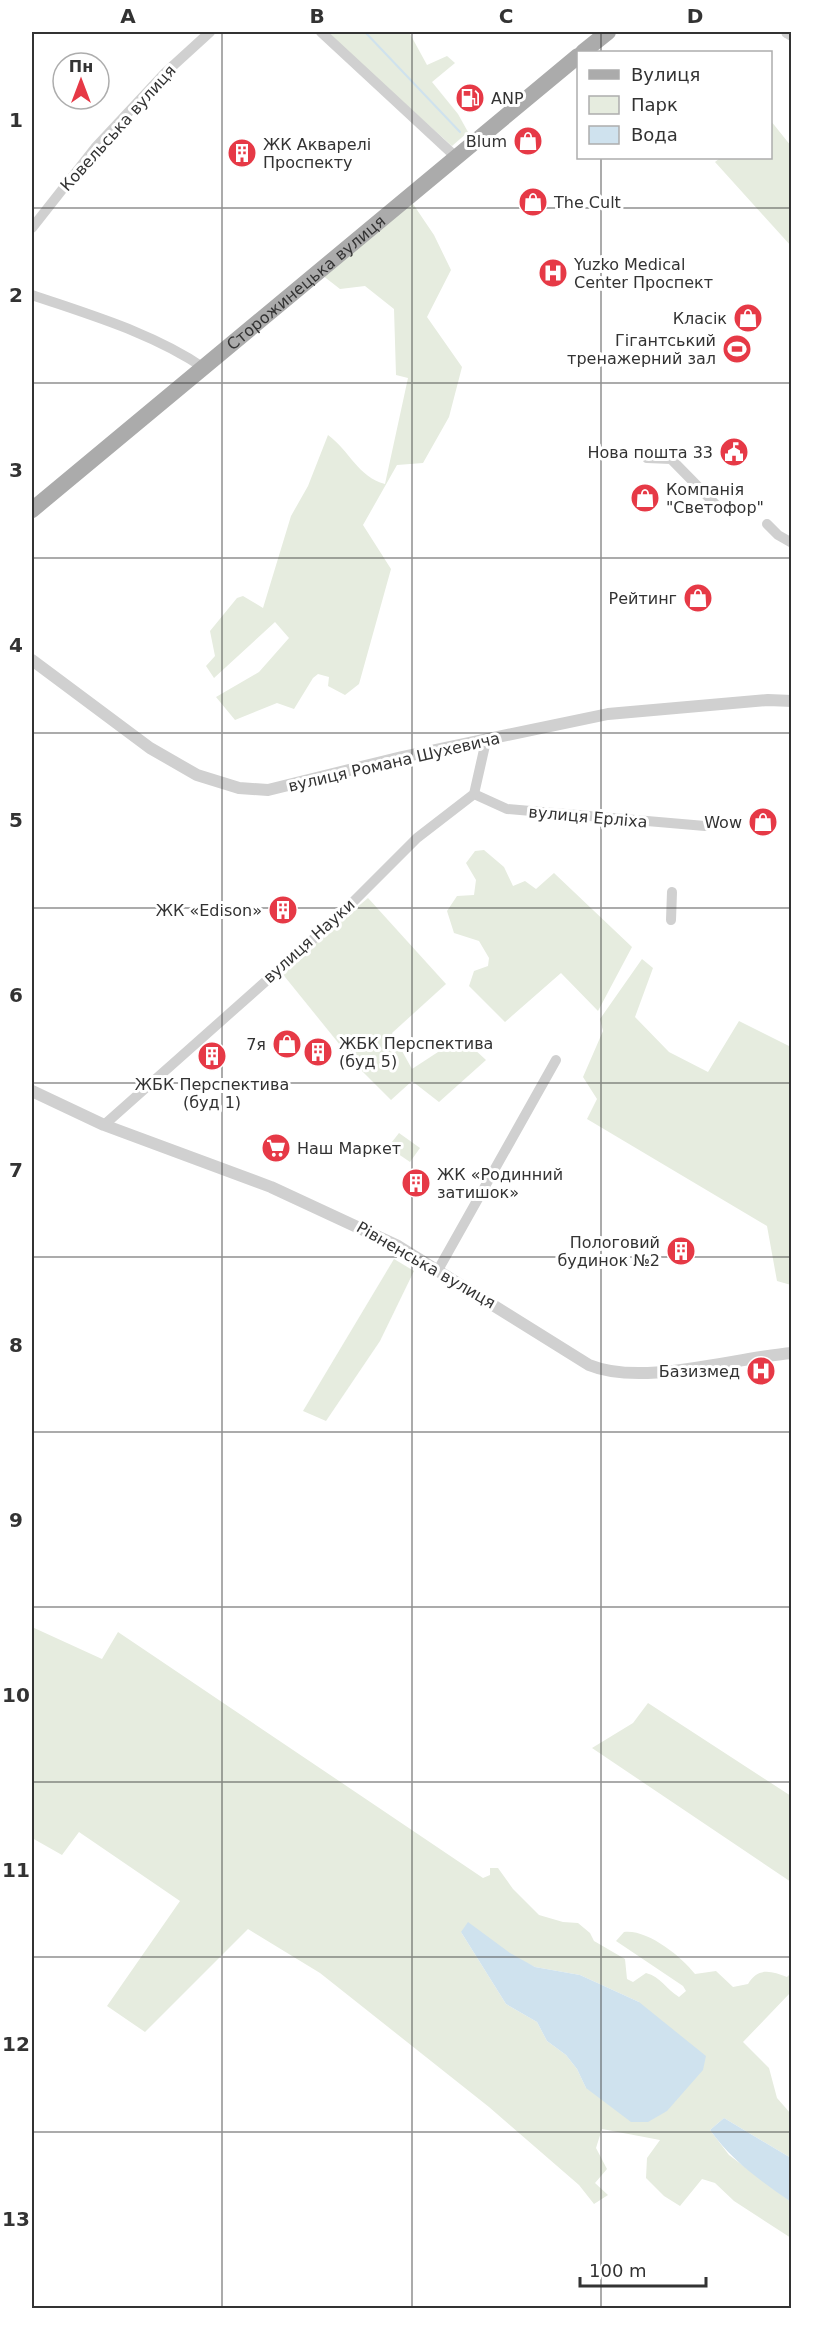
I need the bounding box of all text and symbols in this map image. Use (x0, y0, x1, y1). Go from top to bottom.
text: A (120, 4, 136, 28)
text: B (309, 4, 325, 28)
text: C (499, 4, 513, 28)
text: D (687, 4, 703, 28)
north arrow (51, 51, 111, 111)
legend (577, 51, 772, 159)
text: Пн (69, 57, 93, 76)
street label: Ковельська вулиця (56, 61, 180, 195)
text: Вулиця (631, 64, 700, 85)
fuel station icon: ANP (454, 82, 486, 114)
place label: ANP (491, 89, 524, 108)
text: Парк (631, 94, 678, 115)
text: 1 (9, 108, 23, 132)
text: Вода (631, 124, 678, 145)
shop icon: Blum (512, 125, 544, 157)
place label: Blum (466, 132, 507, 151)
place label: ЖК Акварелі Проспекту (263, 135, 371, 172)
building icon: ЖК Акварелі Проспекту (226, 137, 258, 169)
shop icon: The Cult (517, 186, 549, 218)
place label: The Cult (553, 193, 621, 212)
street label: Сторожинецька вулиця (223, 211, 389, 354)
place label: Yuzko Medical Center Проспект (573, 255, 713, 292)
hospital icon: Yuzko Medical Center Проспект (537, 257, 569, 289)
text: 2 (9, 283, 23, 307)
shop icon: Класік (732, 302, 764, 334)
place label: Класік (673, 309, 727, 328)
place label: Гігантський тренажерний зал (567, 331, 716, 368)
sports icon: Гігантський тренажерний зал (721, 333, 753, 365)
public building icon: Нова пошта 33 (718, 436, 750, 468)
place label: Нова пошта 33 (587, 443, 713, 462)
text: 3 (9, 458, 23, 482)
place label: Компанія "Светофор" (666, 480, 764, 517)
shop icon: Компанія "Светофор" (629, 482, 661, 514)
shop icon: Рейтинг (682, 582, 714, 614)
place label: Рейтинг (609, 589, 677, 608)
text: 4 (9, 633, 23, 657)
street label: вулиця Романа Шухевича (286, 728, 502, 796)
street label: вулиця Ерліха (528, 802, 648, 832)
shop icon: Wow (747, 806, 779, 838)
text: 5 (9, 808, 23, 832)
place label: Wow (704, 813, 742, 832)
building icon: ЖК «Edison» (267, 894, 299, 926)
street label: вулиця Науки (259, 895, 359, 987)
place label: ЖК «Edison» (156, 901, 262, 920)
text: 6 (9, 983, 23, 1007)
shop icon: 7я (271, 1028, 303, 1060)
place label: ЖБК Перспектива (буд 5) (339, 1034, 493, 1071)
place label: 7я (246, 1035, 266, 1054)
building icon: ЖБК Перспектива (буд 5) (302, 1036, 334, 1068)
building icon: ЖБК Перспектива (буд 1) (196, 1040, 228, 1072)
place label: ЖБК Перспектива (буд 1) (135, 1075, 289, 1112)
supermarket icon: Наш Маркет (260, 1132, 292, 1164)
place label: Наш Маркет (297, 1139, 401, 1158)
text: 7 (9, 1158, 23, 1182)
place label: ЖК «Родинний затишок» (437, 1165, 563, 1202)
building icon: ЖК «Родинний затишок» (400, 1167, 432, 1199)
street label: Рівненська вулиця (353, 1217, 499, 1313)
place label: Пологовий будинок №2 (557, 1233, 660, 1270)
building icon: Пологовий будинок №2 (665, 1235, 697, 1267)
text: 8 (9, 1333, 23, 1357)
hospital icon: Базизмед (745, 1355, 777, 1387)
place label: Базизмед (659, 1362, 740, 1381)
text: 9 (9, 1508, 23, 1532)
text: 10 (2, 1683, 30, 1707)
text: 11 (2, 1858, 30, 1882)
text: 12 (2, 2032, 30, 2056)
text: 13 (2, 2207, 30, 2231)
scale bar (580, 2250, 706, 2288)
text: 100 m (589, 2260, 647, 2281)

